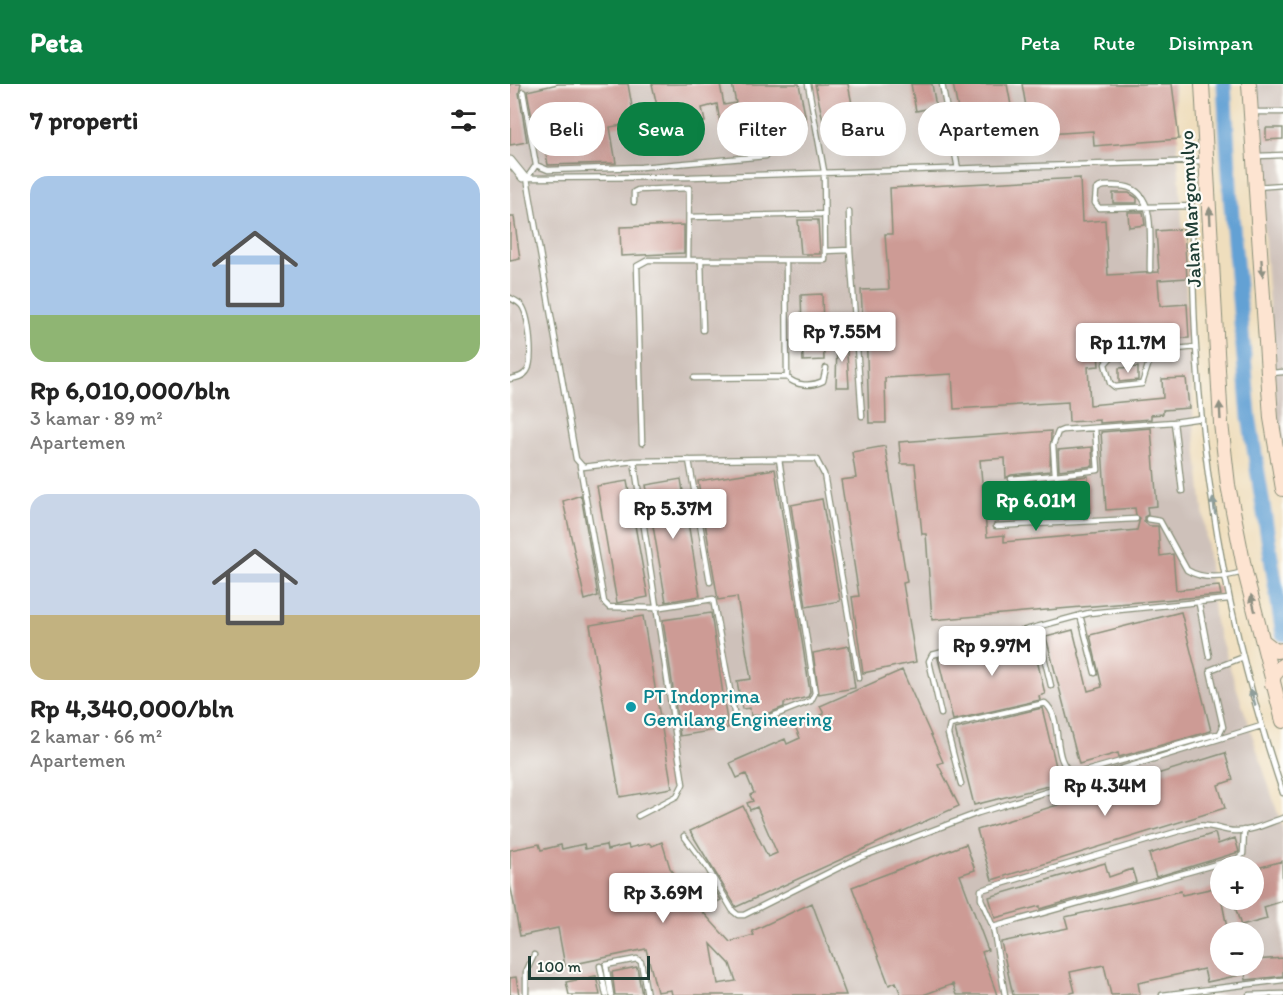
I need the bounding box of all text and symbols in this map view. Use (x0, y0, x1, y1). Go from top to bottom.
text: Peta (30, 25, 83, 59)
text: Peta (1020, 30, 1060, 55)
text: Rute (1093, 30, 1135, 55)
text: Disimpan (1168, 30, 1253, 55)
chip: Beli (528, 102, 605, 156)
chip: Sewa (617, 102, 705, 156)
chip: Filter (717, 102, 808, 156)
chip: Baru (820, 102, 906, 156)
chip: Apartemen (918, 102, 1060, 156)
text: 7 properti (30, 104, 138, 136)
icon: filters (447, 104, 480, 137)
street label: Jalan Margomulyo (1174, 130, 1206, 288)
one-way arrow (1206, 207, 1215, 226)
icon: home (201, 215, 309, 323)
one-way arrow (1257, 259, 1266, 278)
pin: Rp 7.55M (780, 312, 904, 363)
text: Rp 7.55M (803, 319, 881, 343)
pin: Rp 11.7M (1066, 323, 1190, 374)
text: Rp 11.7M (1090, 330, 1166, 354)
text: Rp 6,010,000/bln (30, 374, 230, 406)
one-way arrow (1216, 402, 1225, 421)
text: 3 kamar · 89 m² (30, 406, 163, 430)
text: Apartemen (30, 430, 125, 454)
pin: Rp 6.01M (974, 481, 1098, 532)
text: Rp 6.01M (996, 488, 1076, 512)
pin: Rp 5.37M (611, 489, 735, 540)
text: Rp 5.37M (633, 496, 713, 520)
one-way arrow (1209, 497, 1218, 516)
icon: home (201, 533, 309, 641)
one-way arrow (1248, 594, 1257, 612)
pin: Rp 9.97M (930, 626, 1054, 677)
text: Rp 9.97M (953, 633, 1031, 657)
place label: PT Indoprima Gemilang Engineering (643, 684, 833, 731)
one-way arrow (1248, 688, 1257, 706)
text: Rp 4,340,000/bln (30, 692, 234, 724)
marker: PT Indoprima Gemilang Engineering (624, 700, 638, 714)
text: 2 kamar · 66 m² (30, 724, 162, 748)
text: Apartemen (30, 748, 125, 772)
pin: Rp 4.34M (1043, 766, 1167, 817)
text: Rp 4.34M (1064, 773, 1146, 797)
map controls (1210, 856, 1264, 976)
button: + (1210, 856, 1264, 910)
pin: Rp 3.69M (601, 873, 725, 924)
text: Rp 3.69M (623, 880, 703, 904)
button: − (1210, 922, 1264, 976)
scale bar (528, 953, 650, 980)
text: 100 m (537, 957, 581, 976)

